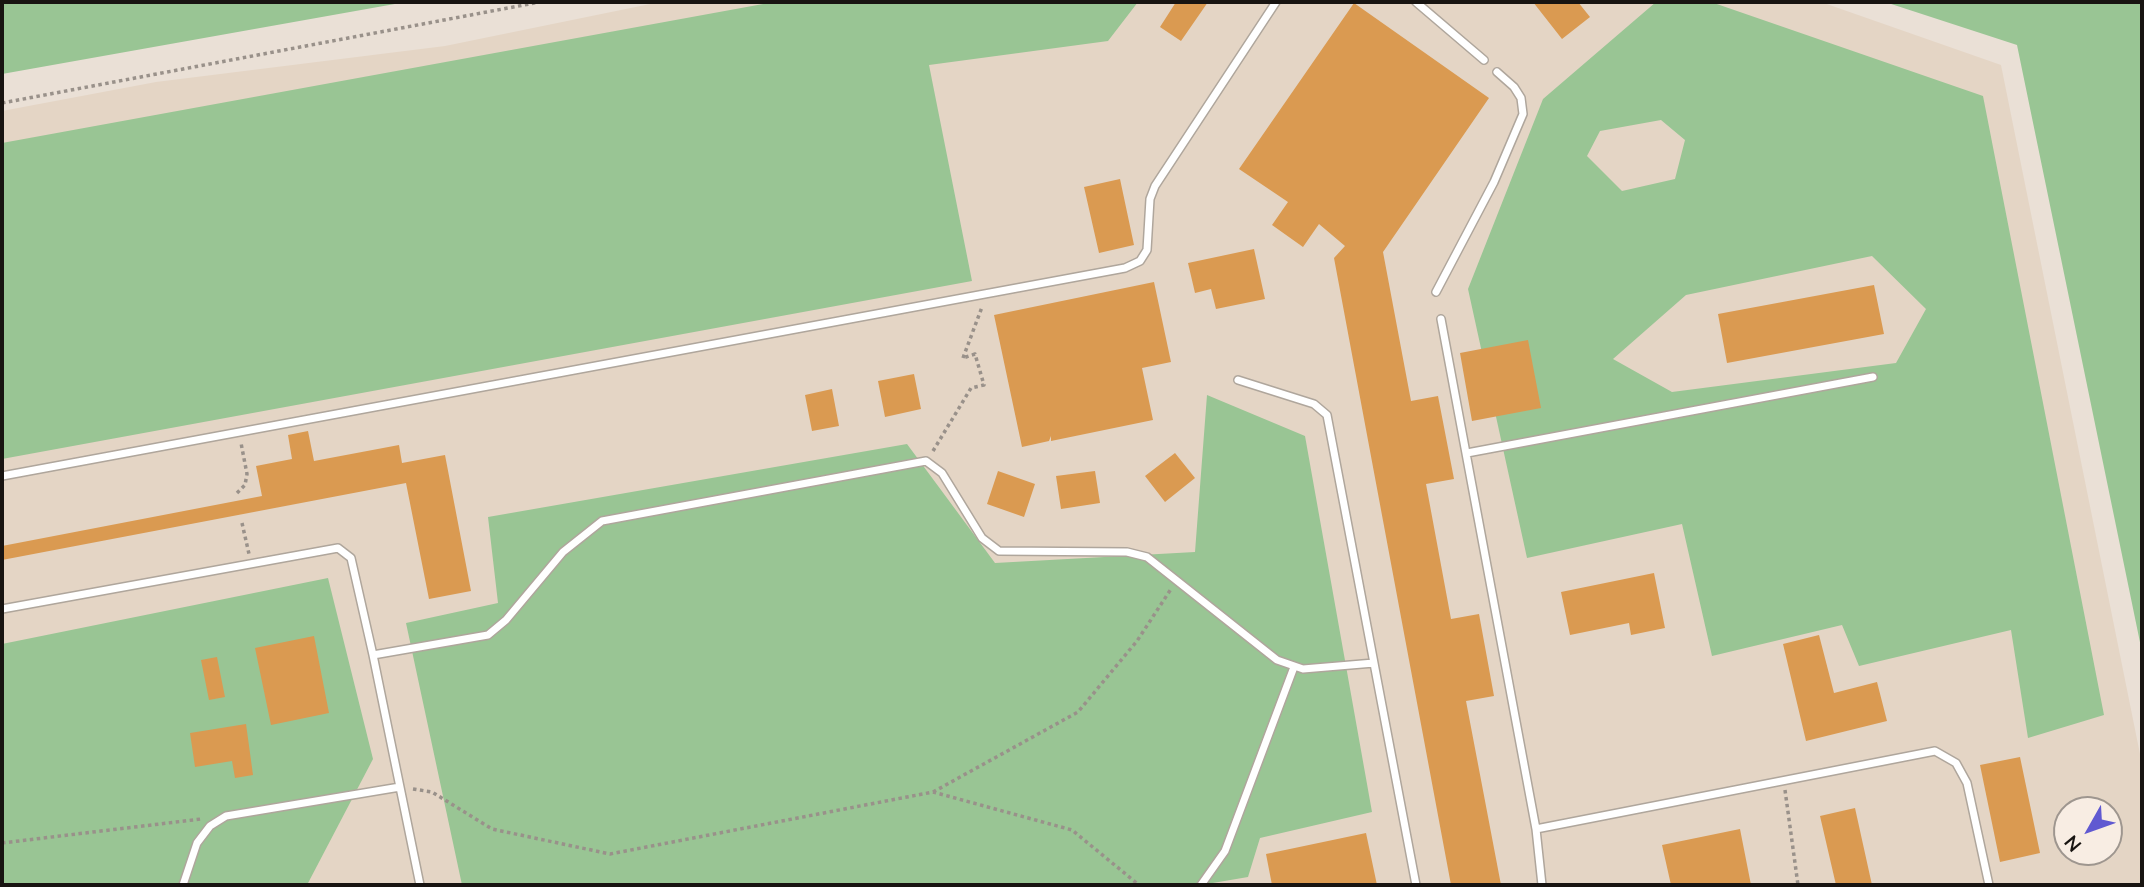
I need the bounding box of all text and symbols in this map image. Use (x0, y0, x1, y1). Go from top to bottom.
north arrow (2053, 796, 2123, 866)
text: N (2059, 829, 2088, 857)

